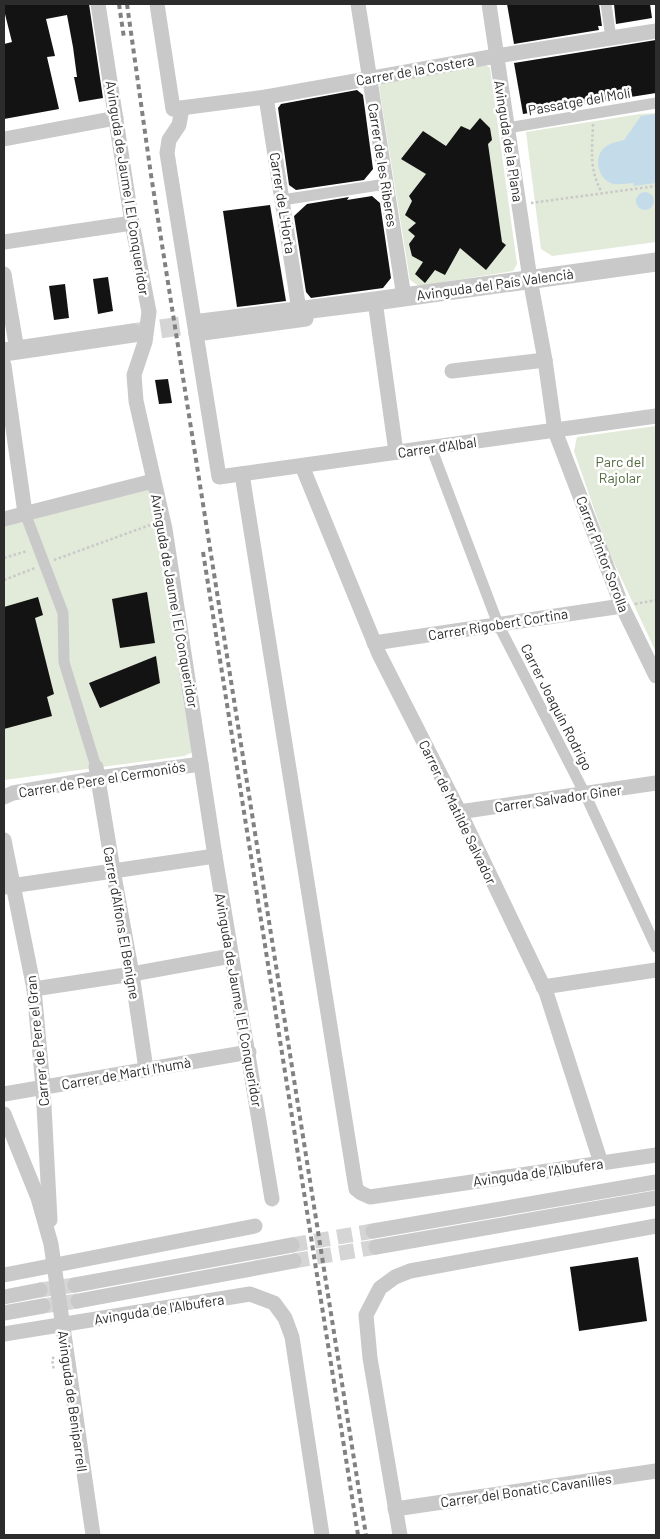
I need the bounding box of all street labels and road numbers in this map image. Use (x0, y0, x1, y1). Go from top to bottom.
street label: Carrer de la Costera (355, 51, 475, 89)
street label: Avinguda de Jaume I El Conqueridor (103, 79, 153, 297)
street label: Avinguda de la Plana (491, 79, 527, 203)
street label: Passatge del Molí (527, 84, 631, 118)
street label: Carrer de les Riberes (365, 102, 401, 228)
street label: Carrer de L'Horta (267, 151, 299, 255)
street label: Avinguda del País Valencià (415, 265, 575, 303)
street label: Carrer d'Albal (396, 433, 478, 461)
street label: Avinguda de Jaume I El Conqueridor (148, 493, 202, 709)
street label: Carrer Pintor Sorolla (573, 494, 633, 614)
street label: Carrer Rigobert Cortina (427, 605, 569, 643)
street label: Carrer Joaquín Rodrigo (518, 641, 596, 773)
street label: Carrer de Matilde Salvador (416, 737, 500, 887)
street label: Carrer de Pere el Cermoniós (17, 757, 187, 801)
street label: Carrer Salvador Giner (493, 781, 623, 815)
street label: Carrer d'Alfons El Benigne (100, 845, 144, 1001)
street label: Avinguda de Jaume I El Conqueridor (212, 892, 266, 1108)
street label: Carrer de Pere el Gran (22, 975, 52, 1107)
street label: Carrer de Martí l'humà (60, 1053, 192, 1093)
street label: Avinguda de l'Albufera (472, 1154, 604, 1190)
street label: Avinguda de l'Albufera (93, 1290, 225, 1328)
street label: Avinguda de Beniparrell (55, 1329, 91, 1473)
street label: Carrer del Bonatic Cavanilles (439, 1470, 613, 1510)

